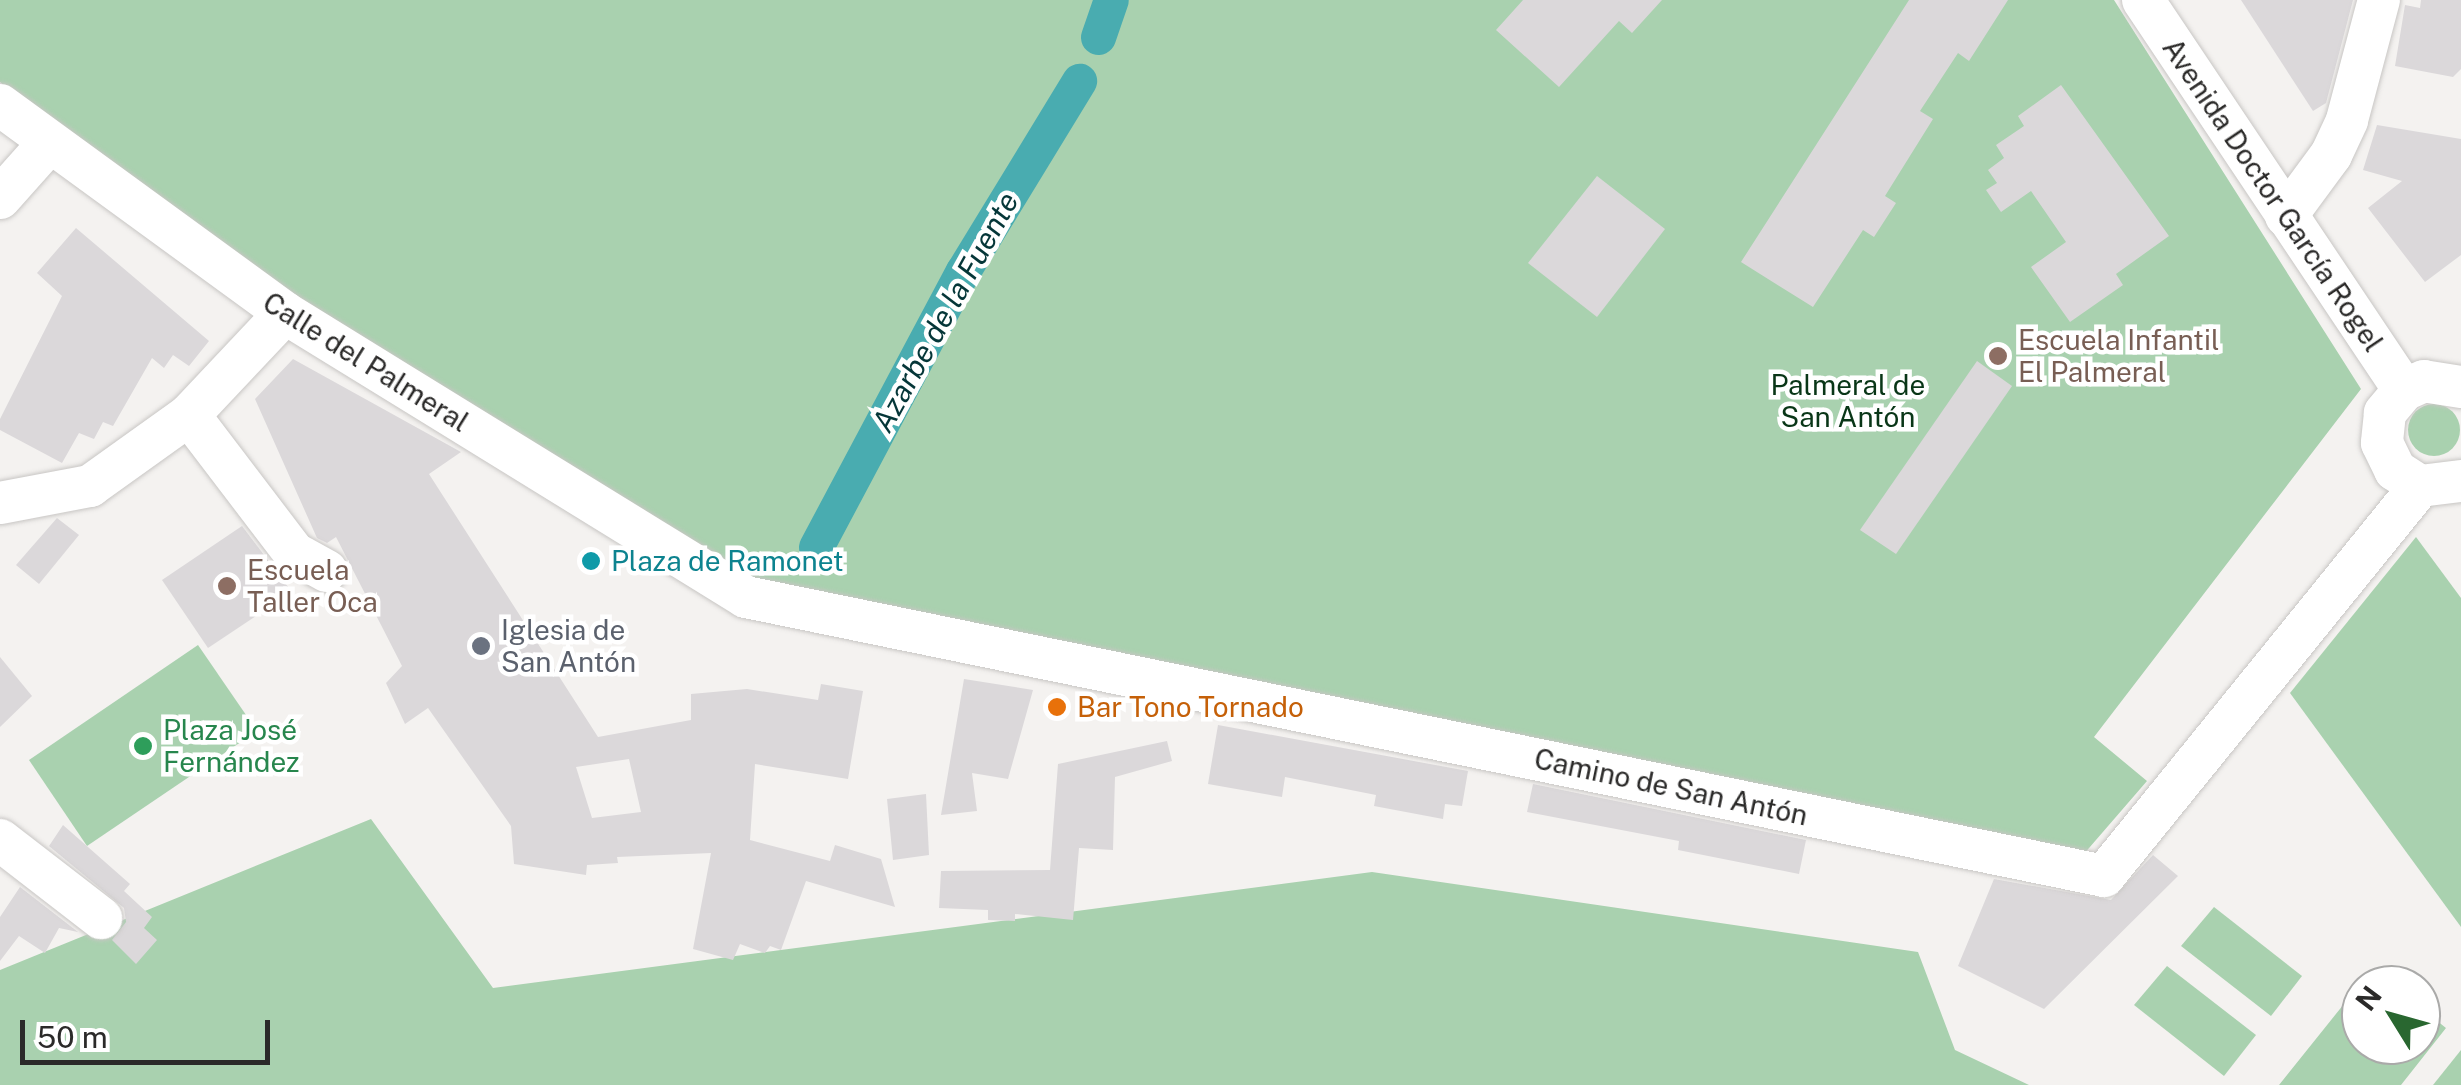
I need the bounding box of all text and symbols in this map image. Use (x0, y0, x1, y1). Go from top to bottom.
street label: Avenida Doctor García Rogel (2156, 32, 2390, 358)
water label: Azarbe de la Fuente (864, 186, 1026, 438)
street label: Calle del Palmeral (257, 285, 475, 439)
place label: Escuela Infantil El Palmeral (2018, 323, 2220, 389)
marker: Escuela Infantil El Palmeral (1987, 345, 2009, 367)
park label: Palmeral de San Antón (1770, 368, 1926, 434)
place label: Plaza de Ramonet (611, 544, 844, 578)
marker: Plaza de Ramonet (580, 550, 602, 572)
place label: Escuela Taller Oca (247, 553, 378, 619)
marker: Escuela Taller Oca (216, 575, 238, 597)
place label: Iglesia de San Antón (501, 613, 636, 679)
marker: Iglesia de San Antón (470, 635, 492, 657)
place label: Bar Tono Tornado (1077, 690, 1304, 724)
marker: Bar Tono Tornado (1046, 696, 1068, 718)
place label: Plaza José Fernández (163, 713, 299, 779)
marker: Plaza José Fernández (132, 735, 154, 757)
street label: Camino de San Antón (1531, 742, 1811, 832)
north arrow (2341, 965, 2441, 1065)
text: N (2348, 979, 2388, 1017)
scale bar (25, 1000, 275, 1062)
text: 50 m (37, 1019, 108, 1055)

